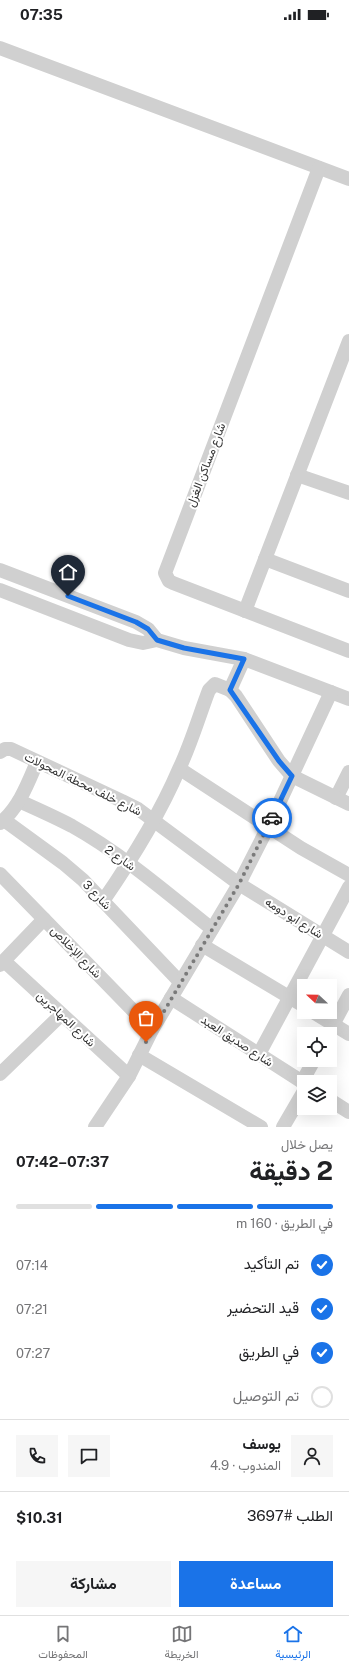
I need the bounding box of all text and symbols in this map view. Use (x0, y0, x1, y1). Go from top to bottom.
text: 07:35 (20, 6, 63, 23)
street label: شارع مساكن الغزل (184, 421, 230, 510)
pin (51, 555, 85, 596)
icon: home (57, 561, 79, 583)
street label: شارع خلف محطة المحولات (21, 749, 144, 820)
courier (252, 798, 292, 838)
icon: car (261, 807, 283, 829)
street label: شارع 2 (101, 842, 138, 875)
street label: شارع 3 (78, 878, 114, 914)
street label: شارع ابو دومه (262, 895, 325, 943)
street label: شارع الإخلاص (46, 923, 104, 982)
north arrow (297, 979, 337, 1019)
map controls (297, 979, 337, 1115)
street label: شارع المهاجرين (33, 988, 98, 1051)
pin (129, 1001, 163, 1042)
icon: bag (135, 1007, 157, 1029)
street label: شارع صديق العبد (197, 1013, 276, 1071)
button: locate (297, 1027, 337, 1067)
button: layers (297, 1075, 337, 1115)
text: يصل خلال (281, 1137, 333, 1152)
text: 07:37–07:42 (16, 1153, 109, 1170)
text: 2 دقيقة (249, 1155, 333, 1186)
text: في الطريق · 160 m (236, 1216, 333, 1231)
icon: check (311, 1254, 333, 1276)
text: تم التأكيد (244, 1255, 299, 1272)
text: 07:14 (16, 1258, 48, 1273)
icon: check (311, 1298, 333, 1320)
text: قيد التحضير (227, 1299, 299, 1316)
text: 07:21 (16, 1302, 48, 1317)
icon: check (311, 1342, 333, 1364)
text: في الطريق (239, 1343, 299, 1360)
text: 07:27 (16, 1346, 50, 1361)
text: تم التوصيل (233, 1387, 299, 1404)
button: phone (16, 1435, 58, 1477)
button: chat (68, 1435, 110, 1477)
text: يوسف (243, 1435, 281, 1452)
button: person (291, 1435, 333, 1477)
text: المندوب · 4.9 (210, 1458, 281, 1473)
text: الطلب #3697 (247, 1507, 333, 1524)
text: $10.31 (16, 1509, 63, 1526)
button: مشاركة (16, 1561, 171, 1607)
button: مساعدة (179, 1561, 333, 1607)
tab: المحفوظات (38, 1623, 88, 1664)
tab: الخريطة (165, 1623, 199, 1664)
tab: الرئيسية (275, 1623, 311, 1664)

